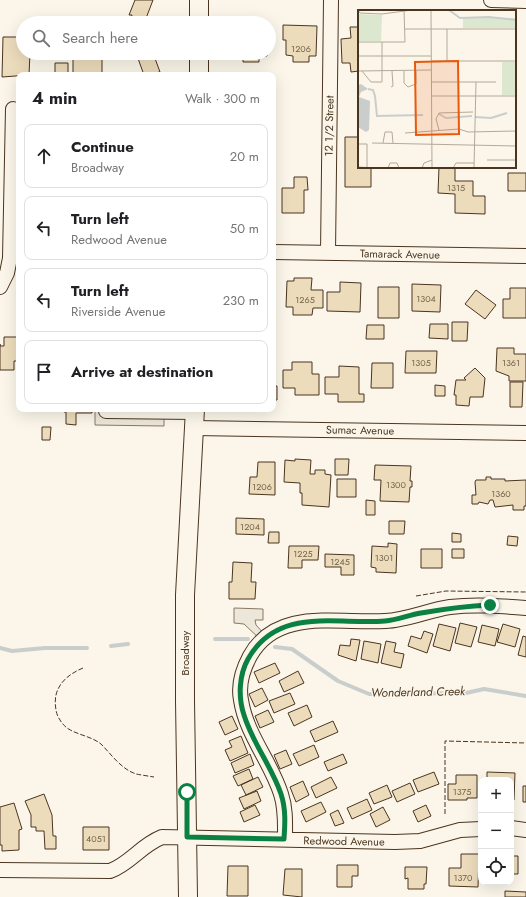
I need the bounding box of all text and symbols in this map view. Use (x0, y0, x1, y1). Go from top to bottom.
inset map (358, 10, 516, 168)
search box (16, 16, 276, 60)
icon: search (30, 27, 52, 49)
text: Search here (62, 27, 138, 49)
house number: 1206 (291, 42, 311, 55)
text: 4 min (32, 86, 77, 110)
text: Walk · 300 m (185, 89, 260, 108)
street label: 12 1/2 Street (320, 95, 338, 157)
text: Continue (71, 136, 134, 158)
icon: ahead (33, 145, 55, 167)
text: 20 m (230, 147, 259, 166)
text: Broadway (71, 158, 124, 177)
house number: 1315 (447, 181, 465, 194)
text: Turn left (71, 208, 129, 230)
icon: left (33, 217, 55, 239)
text: 50 m (230, 219, 259, 238)
text: Redwood Avenue (71, 230, 167, 249)
street label: Tamarack Avenue (360, 245, 440, 263)
text: Turn left (71, 280, 129, 302)
icon: left (33, 289, 55, 311)
text: 230 m (223, 291, 259, 310)
house number: 1304 (416, 292, 436, 305)
house number: 1265 (295, 293, 315, 306)
text: Riverside Avenue (71, 302, 165, 321)
house number: 1305 (411, 356, 431, 369)
house number: 1361 (502, 356, 520, 369)
icon: arrive (33, 361, 55, 383)
text: Arrive at destination (71, 361, 213, 383)
street label: Sumac Avenue (326, 421, 395, 439)
house number: 1300 (386, 478, 406, 491)
house number: 1206 (252, 480, 272, 493)
house number: 1360 (491, 487, 511, 500)
house number: 1204 (240, 520, 260, 533)
house number: 1225 (293, 547, 313, 560)
house number: 1301 (375, 551, 393, 564)
house number: 1245 (330, 555, 350, 568)
route end (481, 596, 499, 614)
street label: Broadway (177, 630, 193, 675)
water label: Wonderland Creek (371, 682, 466, 702)
map controls (478, 777, 514, 885)
button: + (478, 777, 514, 813)
route start (178, 783, 196, 801)
house number: 1375 (453, 785, 471, 798)
button: − (478, 813, 514, 849)
house number: 4051 (86, 832, 106, 845)
street label: Redwood Avenue (303, 832, 385, 850)
button: locate (478, 849, 514, 885)
house number: 1370 (454, 871, 473, 884)

